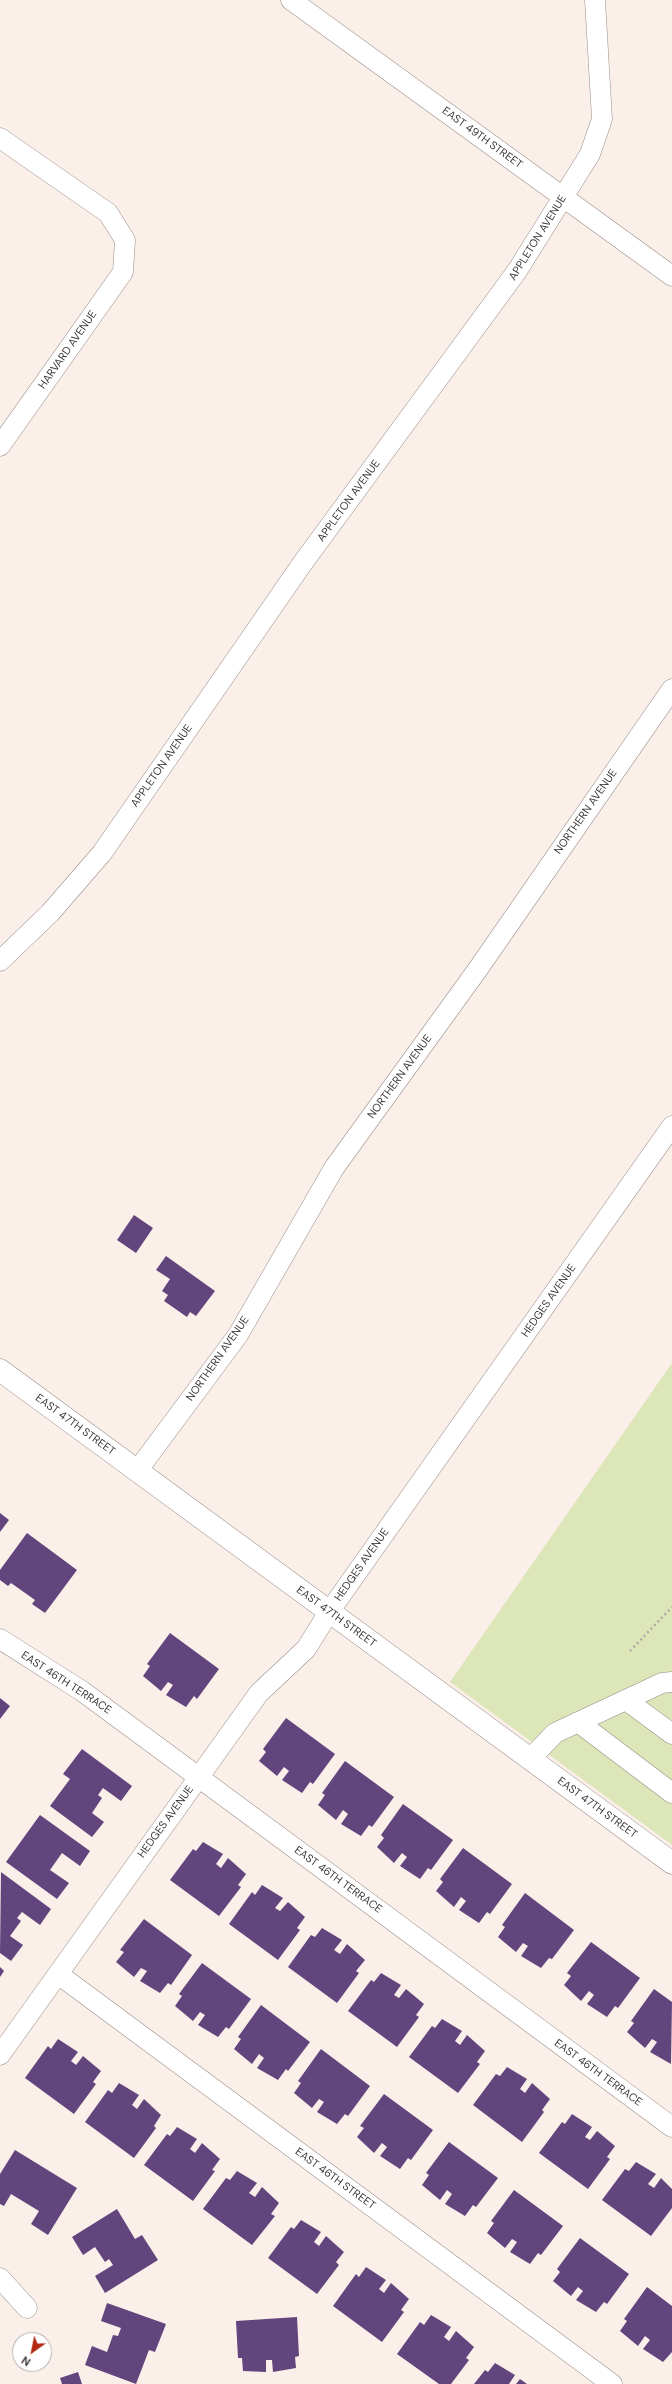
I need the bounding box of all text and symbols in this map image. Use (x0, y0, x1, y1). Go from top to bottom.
street label: EAST 49TH STREET (439, 104, 525, 172)
street label: APPLETON AVENUE (507, 193, 569, 283)
street label: HARVARD AVENUE (36, 308, 100, 392)
street label: APPLETON AVENUE (315, 458, 383, 544)
street label: APPLETON AVENUE (129, 722, 195, 810)
street label: NORTHERN AVENUE (552, 767, 620, 857)
street label: NORTHERN AVENUE (365, 1033, 435, 1121)
street label: HEDGES AVENUE (519, 1262, 579, 1340)
street label: NORTHERN AVENUE (184, 1314, 252, 1404)
street label: EAST 47TH STREET (33, 1392, 117, 1458)
street label: HEDGES AVENUE (332, 1526, 392, 1604)
street label: EAST 47TH STREET (294, 1584, 378, 1650)
street label: EAST 46TH TERRACE (18, 1649, 114, 1717)
street label: EAST 47TH STREET (555, 1775, 639, 1841)
street label: HEDGES AVENUE (135, 1783, 197, 1861)
street label: EAST 46TH TERRACE (292, 1844, 384, 1916)
street label: EAST 46TH TERRACE (552, 2037, 644, 2109)
street label: EAST 46TH STREET (292, 2145, 378, 2213)
north arrow (12, 2332, 52, 2372)
text: N (19, 2353, 33, 2369)

